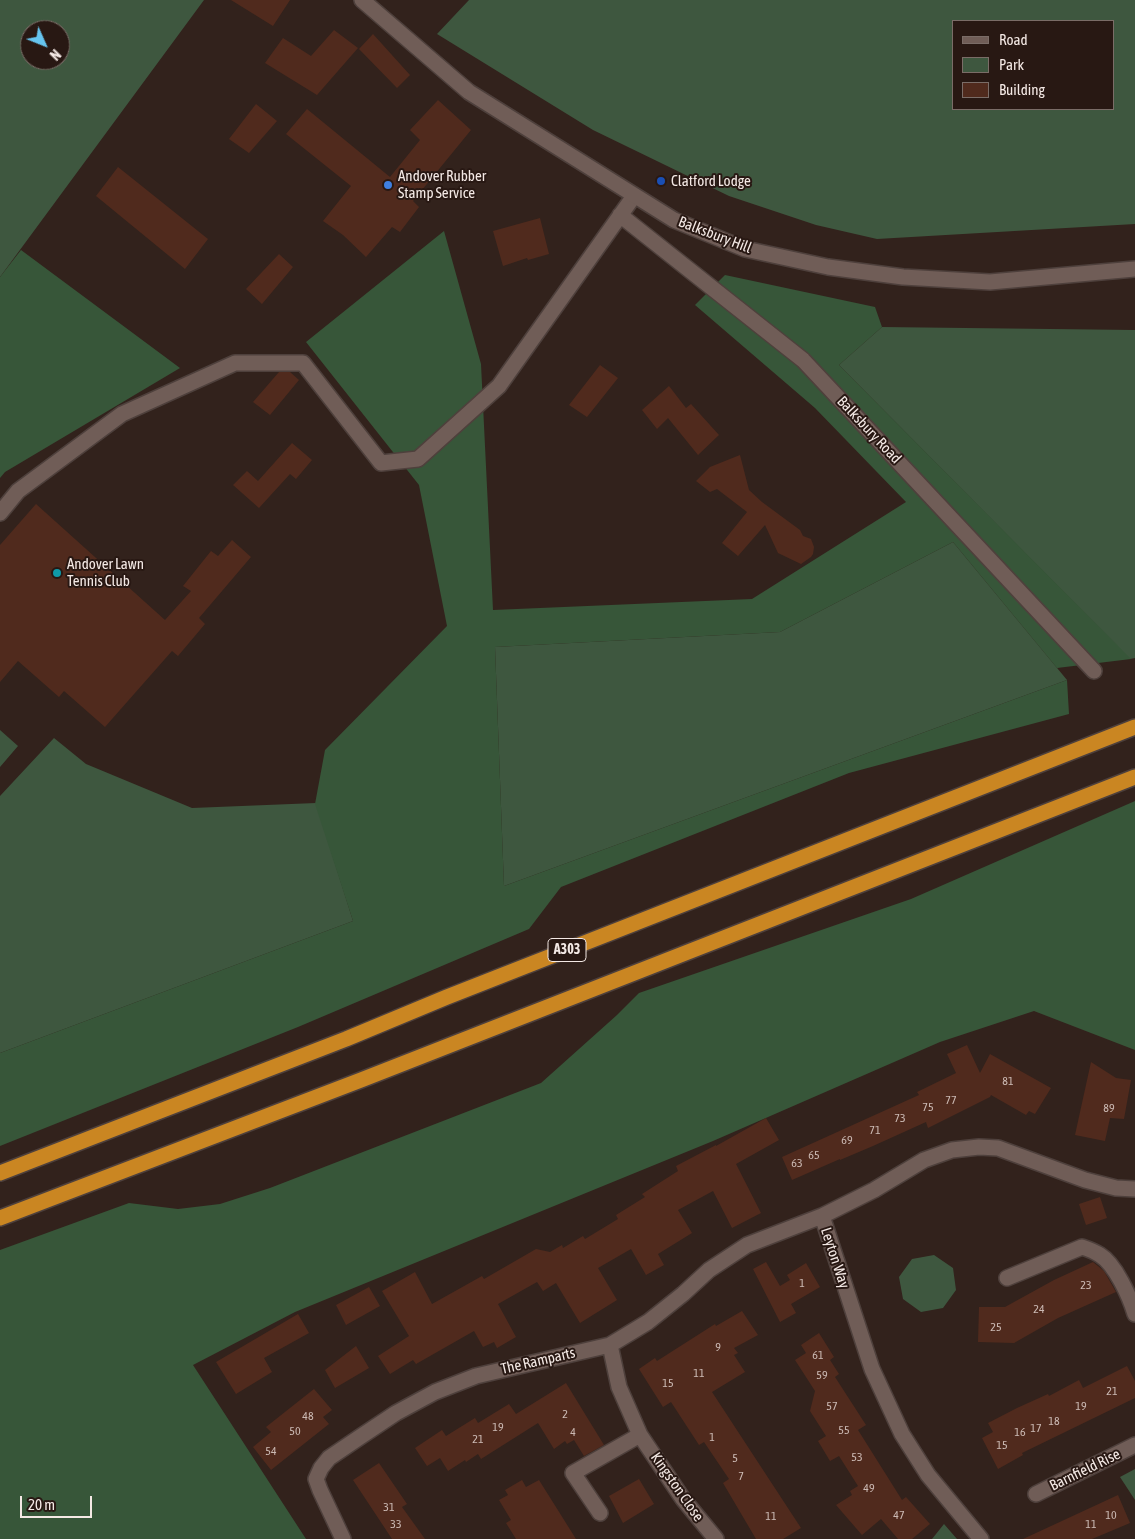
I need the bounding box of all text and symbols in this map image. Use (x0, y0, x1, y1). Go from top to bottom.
north arrow (20, 20, 70, 70)
legend (952, 20, 1115, 110)
text: Road (999, 31, 1028, 48)
text: N (46, 46, 64, 63)
text: Park (999, 56, 1024, 73)
text: Building (999, 81, 1045, 98)
place label: Andover Rubber Stamp Service (398, 167, 486, 202)
place label: Clatford Lodge (671, 172, 751, 190)
marker: Clatford Lodge (655, 175, 667, 187)
marker: Andover Rubber Stamp Service (382, 179, 394, 191)
street label: Balksbury Hill (676, 213, 754, 257)
street label: Balksbury Road (833, 393, 905, 467)
place label: Andover Lawn Tennis Club (67, 555, 144, 590)
marker: Andover Lawn Tennis Club (51, 567, 63, 579)
road number: A303 (548, 938, 586, 962)
house number: 81 (1002, 1074, 1014, 1088)
house number: 77 (945, 1093, 957, 1107)
house number: 75 (922, 1100, 934, 1114)
house number: 89 (1103, 1101, 1115, 1115)
house number: 73 (894, 1111, 906, 1125)
house number: 71 (869, 1123, 881, 1137)
house number: 69 (841, 1133, 853, 1147)
house number: 65 (808, 1148, 820, 1162)
house number: 63 (791, 1156, 803, 1170)
street label: Leyton Way (817, 1225, 853, 1291)
house number: 1 (799, 1276, 805, 1290)
house number: 23 (1080, 1278, 1092, 1292)
house number: 24 (1033, 1302, 1045, 1316)
house number: 25 (990, 1320, 1002, 1334)
house number: 9 (715, 1340, 721, 1354)
street label: The Ramparts (499, 1344, 577, 1378)
house number: 61 (812, 1348, 824, 1362)
house number: 11 (693, 1366, 705, 1380)
house number: 59 (816, 1368, 828, 1382)
house number: 15 (662, 1376, 674, 1390)
house number: 21 (1106, 1384, 1118, 1398)
house number: 57 (826, 1399, 838, 1413)
house number: 19 (1075, 1399, 1087, 1413)
house number: 2 (562, 1407, 568, 1421)
house number: 48 (302, 1409, 314, 1423)
house number: 18 (1048, 1414, 1060, 1428)
house number: 19 (492, 1420, 504, 1434)
house number: 17 (1030, 1421, 1042, 1435)
house number: 55 (838, 1423, 850, 1437)
house number: 50 (289, 1424, 301, 1438)
house number: 4 (570, 1425, 576, 1439)
house number: 16 (1014, 1425, 1026, 1439)
house number: 1 (709, 1430, 715, 1444)
house number: 21 (472, 1432, 484, 1446)
house number: 15 (996, 1438, 1008, 1452)
house number: 54 (265, 1444, 277, 1458)
street label: Barnfield Rise (1047, 1445, 1123, 1495)
street label: Kingston Close (647, 1449, 707, 1525)
house number: 53 (851, 1450, 863, 1464)
house number: 5 (732, 1451, 738, 1465)
house number: 7 (738, 1469, 744, 1483)
house number: 49 (863, 1481, 875, 1495)
scale bar (22, 1486, 95, 1518)
text: 20 m (28, 1496, 55, 1513)
house number: 31 (383, 1500, 395, 1514)
house number: 47 (893, 1508, 905, 1522)
house number: 10 (1105, 1508, 1117, 1522)
house number: 11 (765, 1509, 777, 1523)
house number: 33 (390, 1517, 402, 1531)
house number: 11 (1085, 1517, 1097, 1531)

